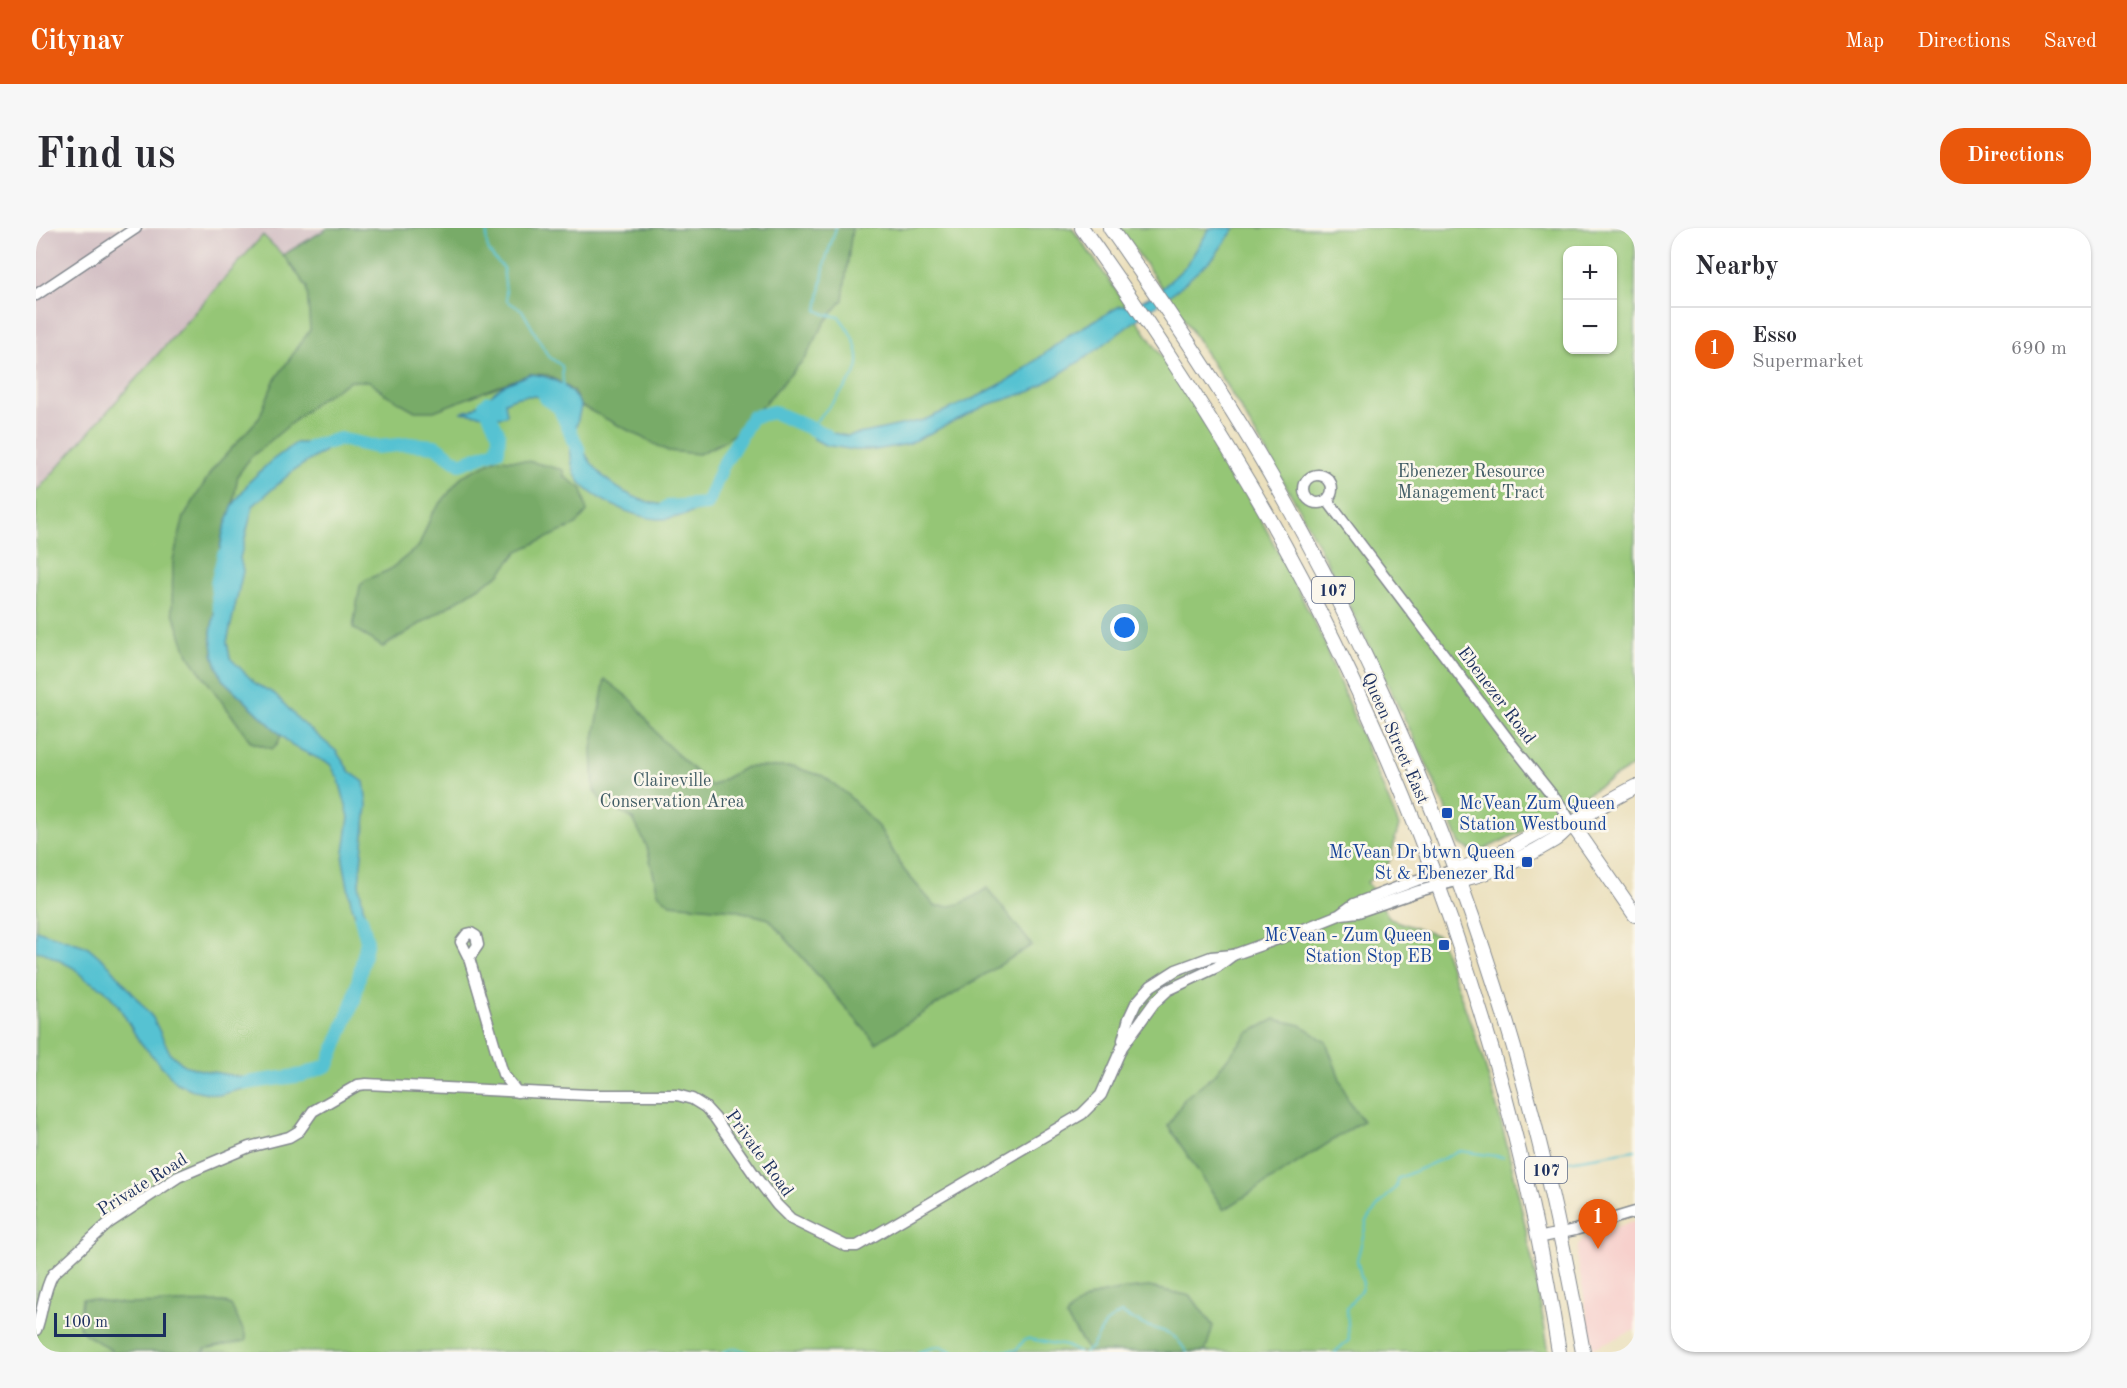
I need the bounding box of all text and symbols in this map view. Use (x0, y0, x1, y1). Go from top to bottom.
text: Citynav (30, 28, 125, 56)
text: Map (1845, 31, 1884, 52)
text: Directions (1917, 31, 2011, 52)
text: Saved (2044, 31, 2097, 52)
button: Directions (1940, 128, 2091, 184)
text: Find us (36, 135, 175, 177)
map controls (1563, 246, 1617, 354)
button: + (1563, 246, 1617, 300)
text: Nearby (1695, 254, 1779, 280)
button: − (1563, 300, 1617, 354)
text: Esso (1752, 325, 1797, 347)
text: 1 (1709, 339, 1720, 359)
text: 690 m (2011, 339, 2067, 359)
text: Supermarket (1752, 352, 1863, 372)
park label: Ebenezer Resource Management Tract (1397, 463, 1545, 502)
road number: 107 (1312, 577, 1354, 603)
your location (1110, 613, 1139, 642)
street label: Ebenezer Road (1454, 644, 1538, 748)
street label: Queen Street East (1358, 670, 1432, 807)
park label: Claireville Conservation Area (599, 772, 745, 811)
place label: McVean Zum Queen Station Westbound (1459, 795, 1615, 834)
marker: McVean Zum Queen Station Westbound (1440, 806, 1454, 820)
place label: McVean Dr btwn Queen St & Ebenezer Rd (1329, 844, 1515, 883)
marker: McVean Dr btwn Queen St & Ebenezer Rd (1520, 855, 1534, 869)
place label: McVean - Zum Queen Station Stop EB (1264, 927, 1432, 966)
marker: McVean - Zum Queen Station Stop EB (1437, 938, 1451, 952)
street label: Private Road (722, 1107, 796, 1200)
street label: Private Road (94, 1150, 191, 1220)
road number: 107 (1525, 1157, 1567, 1183)
pin: 1 (1578, 1200, 1618, 1249)
scale bar (54, 1310, 166, 1338)
text: 100 m (63, 1315, 108, 1331)

